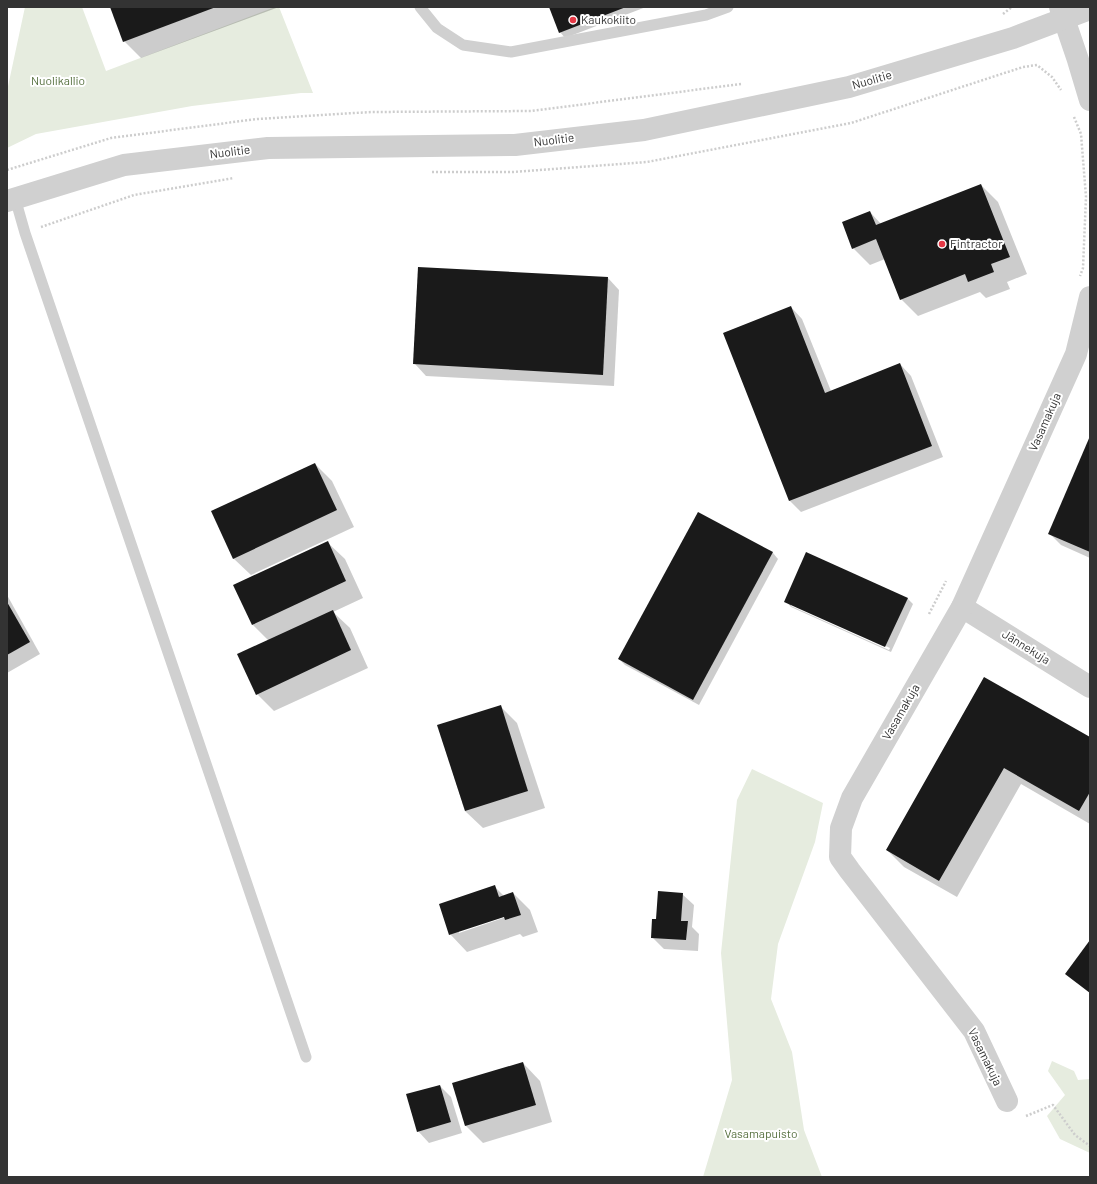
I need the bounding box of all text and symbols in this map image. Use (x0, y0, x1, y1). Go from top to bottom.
place label: Kaukokiito (581, 12, 636, 26)
marker: Kaukokiito (568, 15, 578, 25)
street label: Nuolitie (850, 67, 893, 91)
park label: Nuolikallio (31, 73, 85, 87)
street label: Nuolitie (533, 130, 575, 148)
street label: Nuolitie (209, 142, 251, 160)
place label: Fintractor (950, 236, 1003, 250)
marker: Fintractor (937, 239, 947, 249)
street label: Vasamakuja (1025, 390, 1063, 453)
street label: Jännekuja (1000, 626, 1053, 666)
street label: Vasamakuja (879, 681, 922, 742)
street label: Vasamakuja (966, 1026, 1006, 1088)
park label: Vasamapuisto (724, 1126, 798, 1140)

